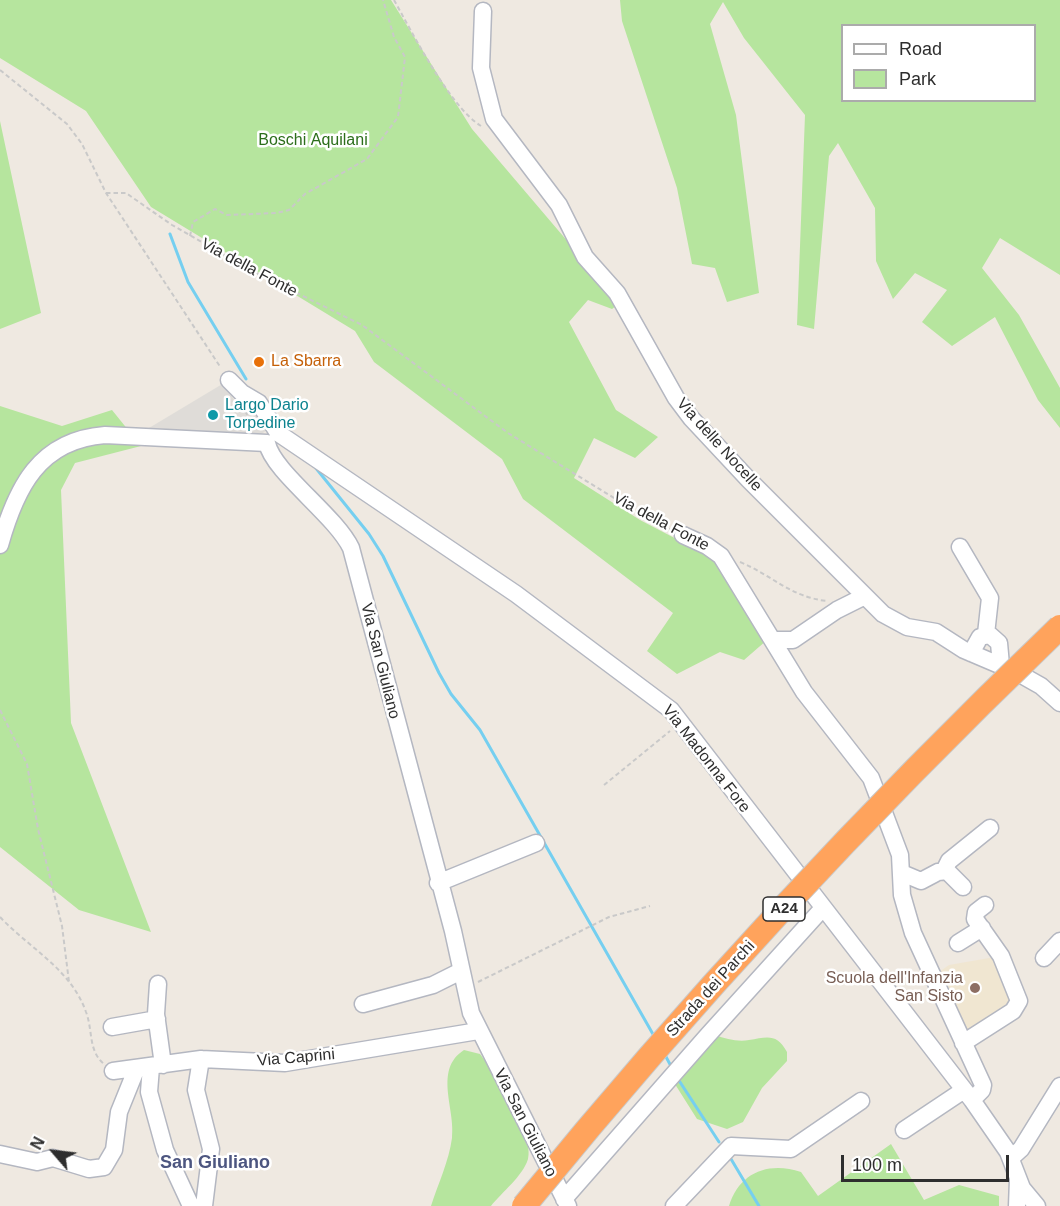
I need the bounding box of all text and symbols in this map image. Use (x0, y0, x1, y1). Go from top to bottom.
legend (841, 24, 1036, 102)
text: Road (899, 39, 942, 59)
text: Park (899, 69, 936, 89)
park label: Boschi Aquilani (258, 131, 368, 151)
street label: Via della Fonte (198, 235, 300, 301)
place label: La Sbarra (271, 352, 341, 372)
marker: La Sbarra (252, 355, 266, 369)
street label: Via delle Nocelle (672, 394, 766, 496)
place label: Largo Dario Torpedine (225, 396, 309, 434)
marker: Largo Dario Torpedine (206, 408, 220, 422)
street label: Via della Fonte (610, 489, 712, 555)
street label: Via San Giuliano (356, 601, 404, 721)
street label: Via Madonna Fore (658, 701, 754, 817)
road number: A24 (763, 897, 805, 921)
street label: Strada dei Parchi (663, 937, 759, 1041)
place label: Scuola dell'Infanzia San Sisto (826, 969, 963, 1007)
marker: Scuola dell'Infanzia San Sisto (968, 981, 982, 995)
street label: Via Caprini (256, 1045, 336, 1071)
street label: Via San Giuliano (489, 1066, 561, 1180)
north arrow (24, 1122, 84, 1182)
text: N (27, 1134, 48, 1152)
scale bar (844, 1143, 1012, 1181)
district label: San Giuliano (160, 1152, 270, 1174)
text: 100 m (852, 1155, 902, 1175)

